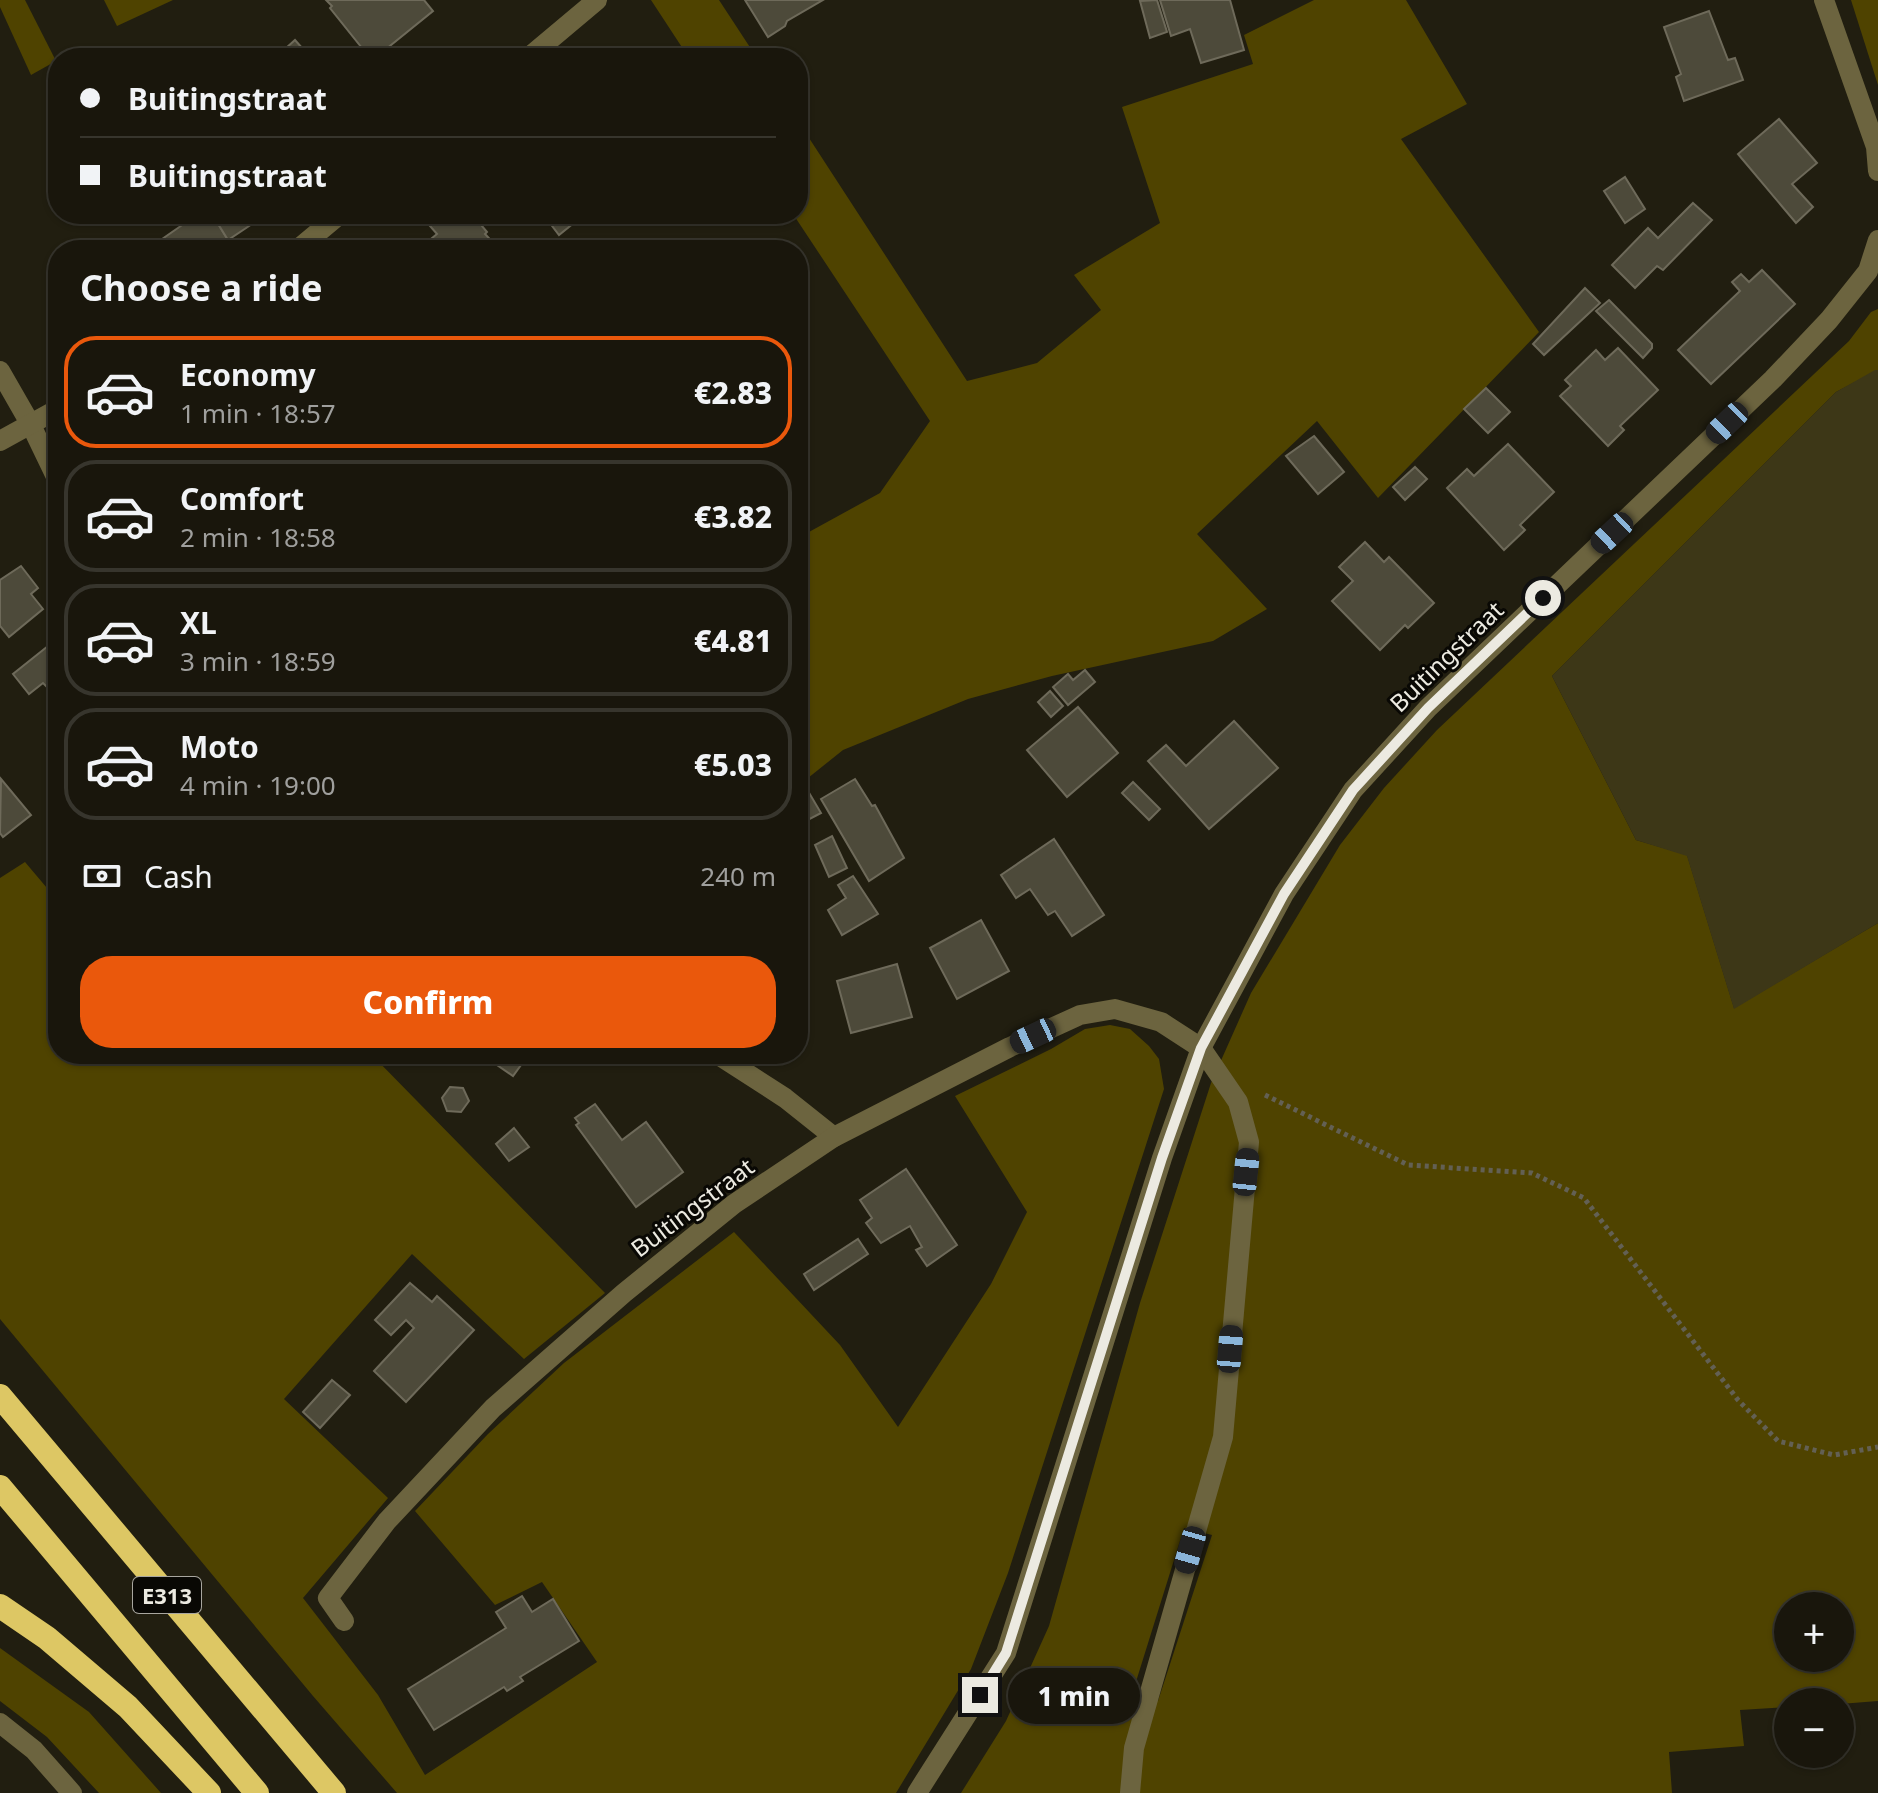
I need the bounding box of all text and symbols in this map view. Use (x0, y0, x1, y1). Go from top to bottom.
text: Buitingstraat (128, 78, 327, 119)
text: Buitingstraat (128, 155, 327, 196)
text: Choose a ride (80, 263, 322, 312)
text: Economy (180, 354, 316, 395)
icon: car (84, 356, 156, 428)
text: €2.83 (694, 372, 772, 413)
text: 1 min · 18:57 (180, 395, 336, 431)
car (1701, 398, 1753, 448)
text: Comfort (180, 478, 304, 519)
icon: car (84, 480, 156, 552)
text: €3.82 (694, 496, 772, 537)
car (1586, 508, 1638, 558)
text: 2 min · 18:58 (180, 519, 336, 555)
route start (1525, 580, 1561, 616)
street label: Buitingstraat (1382, 593, 1510, 719)
text: XL (180, 602, 217, 643)
icon: car (84, 604, 156, 676)
text: €4.81 (694, 620, 772, 661)
text: 3 min · 18:59 (180, 643, 336, 679)
text: Moto (180, 726, 259, 767)
icon: car (84, 728, 156, 800)
text: €5.03 (694, 744, 772, 785)
text: 4 min · 19:00 (180, 767, 336, 803)
icon: cash (80, 854, 124, 898)
text: Cash (144, 856, 213, 897)
text: 240 m (700, 858, 776, 894)
button: Confirm (80, 956, 776, 1048)
car (1006, 1015, 1060, 1057)
car (1232, 1147, 1260, 1197)
street label: Buitingstraat (624, 1150, 761, 1264)
car (1216, 1324, 1244, 1374)
car (1172, 1524, 1208, 1576)
road number: E313 (133, 1577, 201, 1613)
map controls (1774, 1592, 1854, 1768)
button: + (1774, 1592, 1854, 1672)
callout: 1 min (1008, 1667, 1140, 1723)
route end (962, 1677, 998, 1713)
text: 1 min (1038, 1678, 1110, 1714)
button: − (1774, 1688, 1854, 1768)

